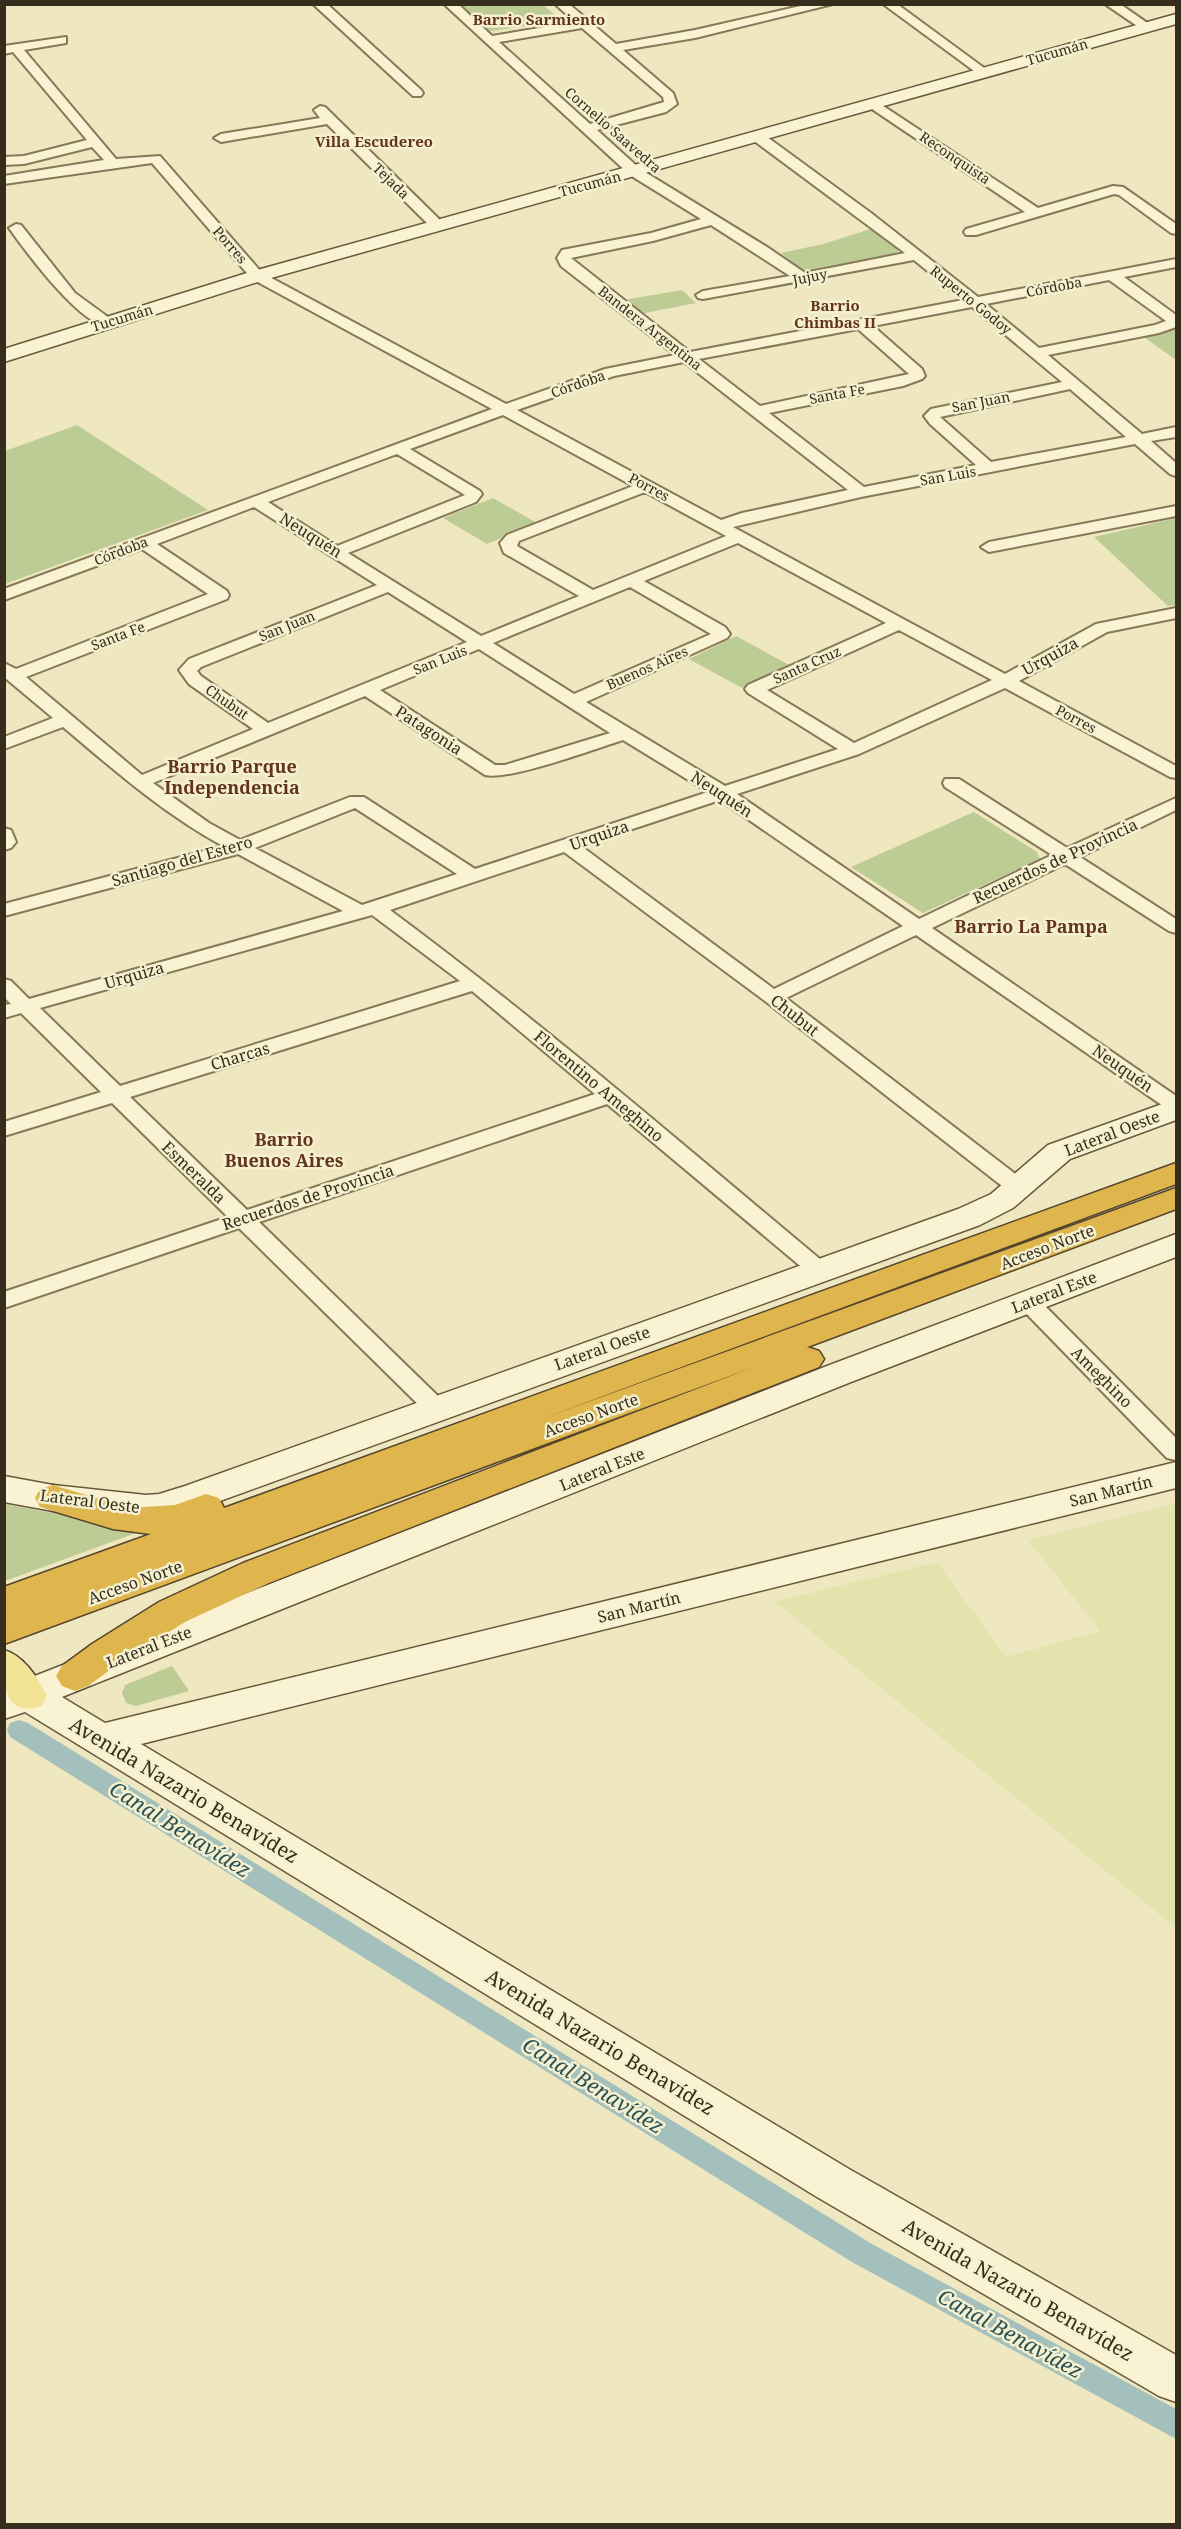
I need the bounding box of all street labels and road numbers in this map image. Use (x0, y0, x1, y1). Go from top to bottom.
street label: Tucumán (1024, 34, 1090, 69)
street label: Cornelio Saavedra (561, 82, 666, 177)
street label: Reconquista (916, 127, 995, 188)
street label: Tejada (369, 159, 414, 203)
street label: Tucumán (557, 166, 623, 201)
street label: Porres (209, 222, 252, 267)
street label: Ruperto Godoy (927, 261, 1016, 338)
street label: Jujuy (790, 264, 829, 289)
street label: Córdoba (1024, 272, 1084, 301)
street label: Bandera Argentina (594, 281, 706, 374)
street label: Tucumán (89, 299, 155, 336)
street label: Córdoba (548, 365, 608, 402)
street label: Santa Fe (808, 379, 866, 408)
street label: San Juan (950, 387, 1012, 416)
street label: San Luis (918, 461, 977, 490)
street label: Porres (626, 468, 673, 505)
street label: Neuquén (276, 507, 346, 563)
street label: Córdoba (91, 532, 151, 570)
street label: San Juan (256, 606, 318, 645)
street label: Santa Fe (88, 617, 147, 654)
street label: Urquiza (1018, 632, 1082, 680)
street label: San Luis (410, 640, 470, 679)
street label: Buenos Aires (603, 641, 691, 694)
street label: Santa Cruz (770, 641, 844, 688)
street label: Chubut (202, 680, 253, 723)
street label: Patagonia (391, 700, 467, 760)
street label: Porres (1053, 700, 1100, 737)
street label: Neuquén (687, 766, 757, 822)
street label: Recuerdos de Provincia (969, 813, 1141, 909)
street label: Urquiza (566, 815, 632, 855)
street label: Santiago del Estero (109, 830, 255, 892)
street label: Urquiza (102, 956, 166, 994)
street label: Chubut (766, 989, 824, 1041)
street label: Florentino Ameghino (530, 1025, 668, 1147)
street label: Charcas (208, 1037, 272, 1075)
street label: Neuquén (1088, 1039, 1158, 1097)
street label: Lateral Oeste (1061, 1105, 1163, 1161)
street label: Esmeralda (157, 1136, 231, 1208)
street label: Recuerdos de Provincia (219, 1159, 397, 1235)
street label: Acceso Norte (997, 1219, 1097, 1275)
street label: Lateral Este (1008, 1266, 1100, 1318)
street label: Lateral Oeste (551, 1321, 653, 1375)
street label: Ameghino (1067, 1342, 1137, 1412)
street label: Acceso Norte (541, 1388, 641, 1442)
street label: Lateral Este (556, 1442, 648, 1496)
street label: San Martín (1067, 1470, 1155, 1512)
street label: Lateral Oeste (39, 1484, 141, 1518)
street label: Acceso Norte (85, 1555, 185, 1609)
street label: San Martín (595, 1586, 683, 1628)
street label: Lateral Este (103, 1621, 195, 1673)
street label: Avenida Nazario Benavídez (65, 1710, 304, 1869)
street label: Avenida Nazario Benavídez (481, 1962, 720, 2121)
street label: Avenida Nazario Benavídez (898, 2212, 1139, 2367)

